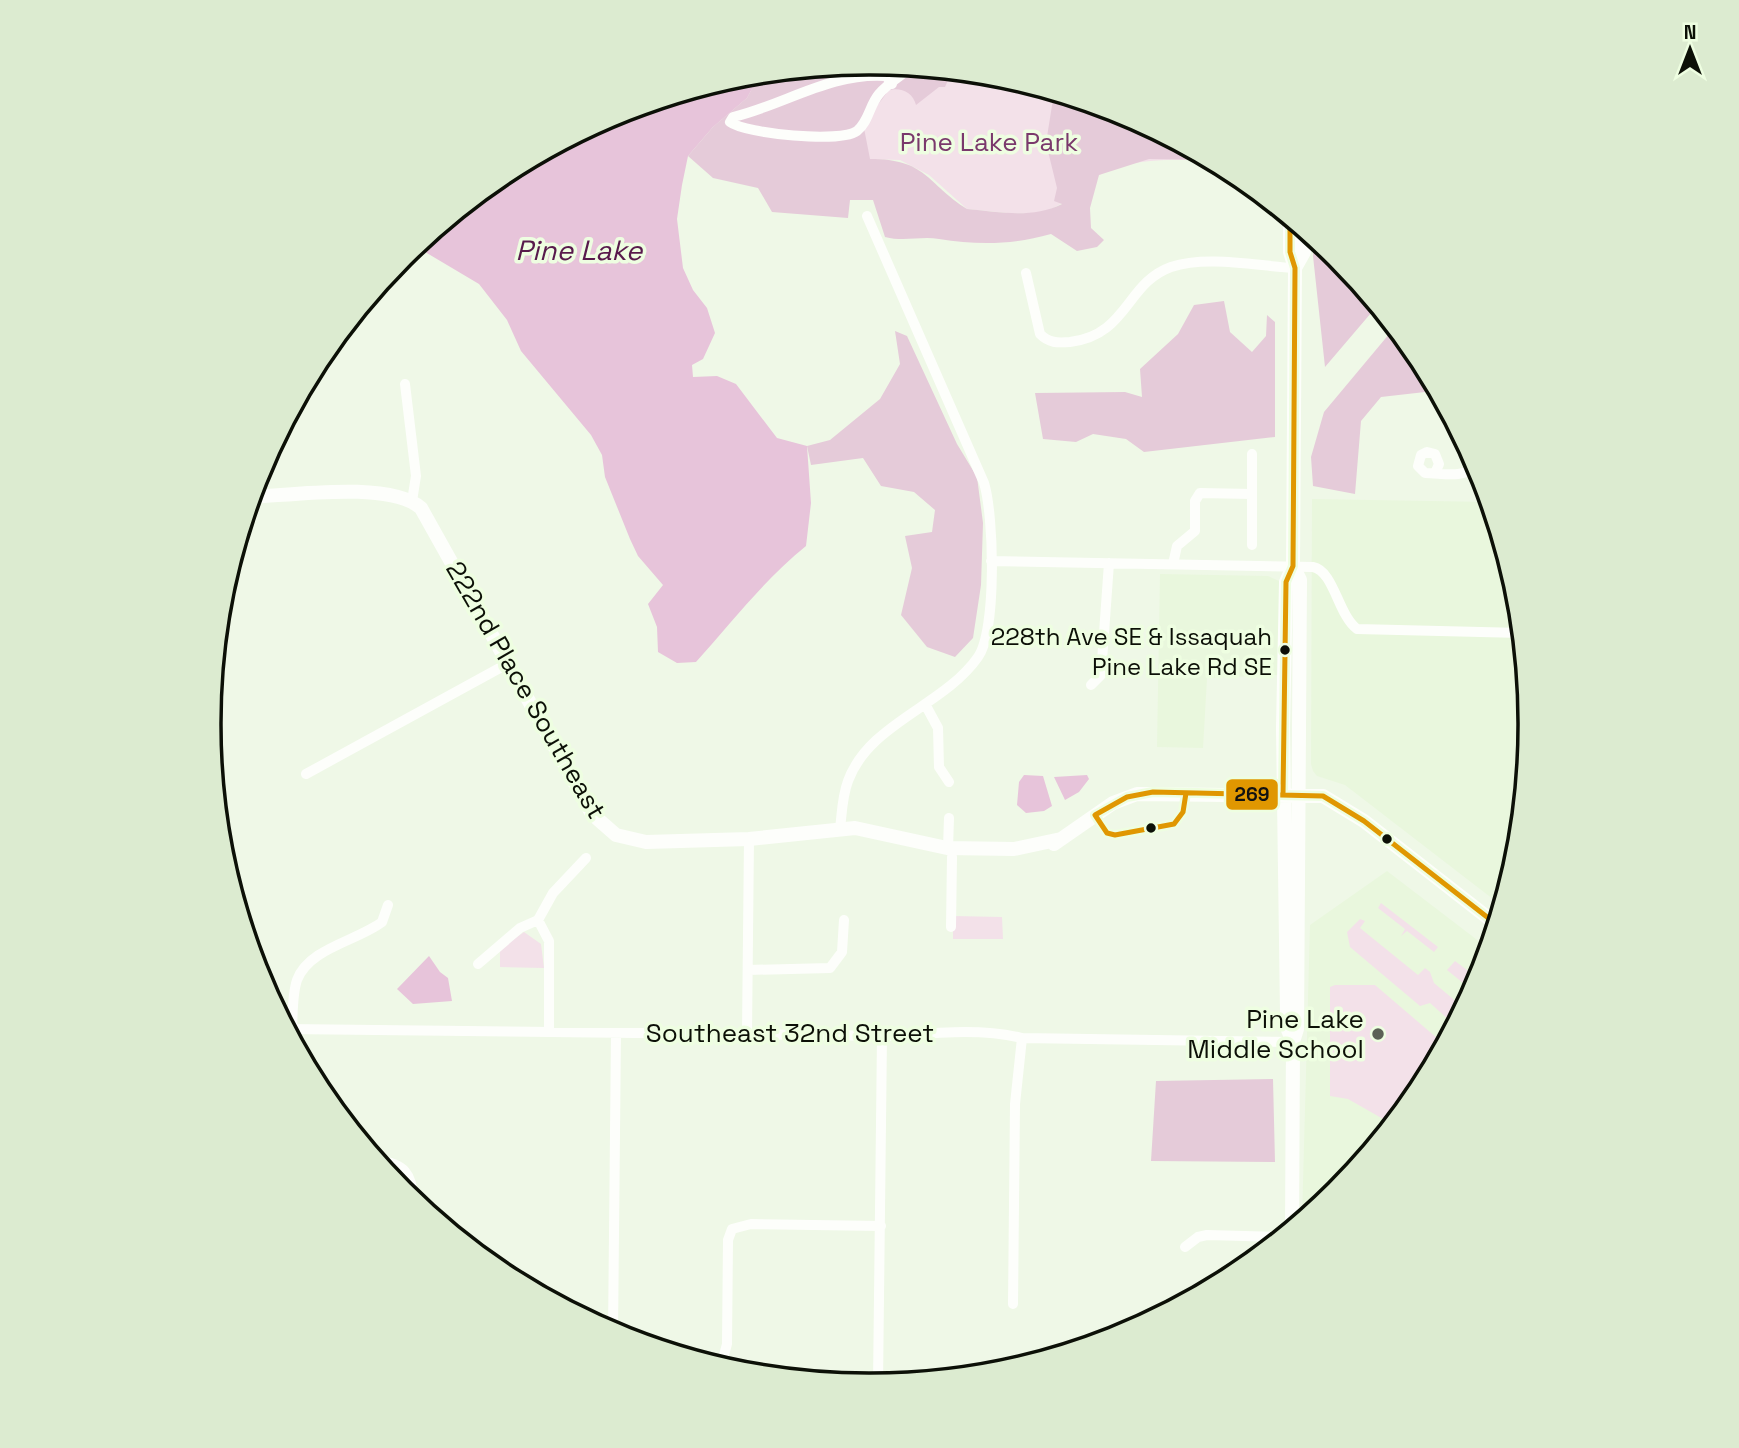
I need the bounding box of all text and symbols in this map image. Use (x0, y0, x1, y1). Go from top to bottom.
north arrow (1655, 14, 1725, 84)
text: N (1684, 20, 1696, 45)
park label: Pine Lake Park (900, 125, 1078, 159)
water label: Pine Lake (516, 232, 644, 268)
street label: 222nd Place Southeast (438, 555, 614, 825)
place label: 228th Ave SE & Issaquah Pine Lake Rd SE (991, 621, 1272, 682)
marker: 228th Ave SE & Issaquah Pine Lake Rd SE (1278, 643, 1292, 657)
line badge: 269 (1225, 778, 1279, 811)
text: 269 (1235, 782, 1269, 807)
unlabelled marker (1144, 821, 1158, 835)
unlabelled marker (1380, 832, 1394, 846)
place label: Pine Lake Middle School (1187, 1002, 1364, 1066)
street label: Southeast 32nd Street (646, 1016, 934, 1050)
marker: Pine Lake Middle School (1370, 1026, 1386, 1042)

